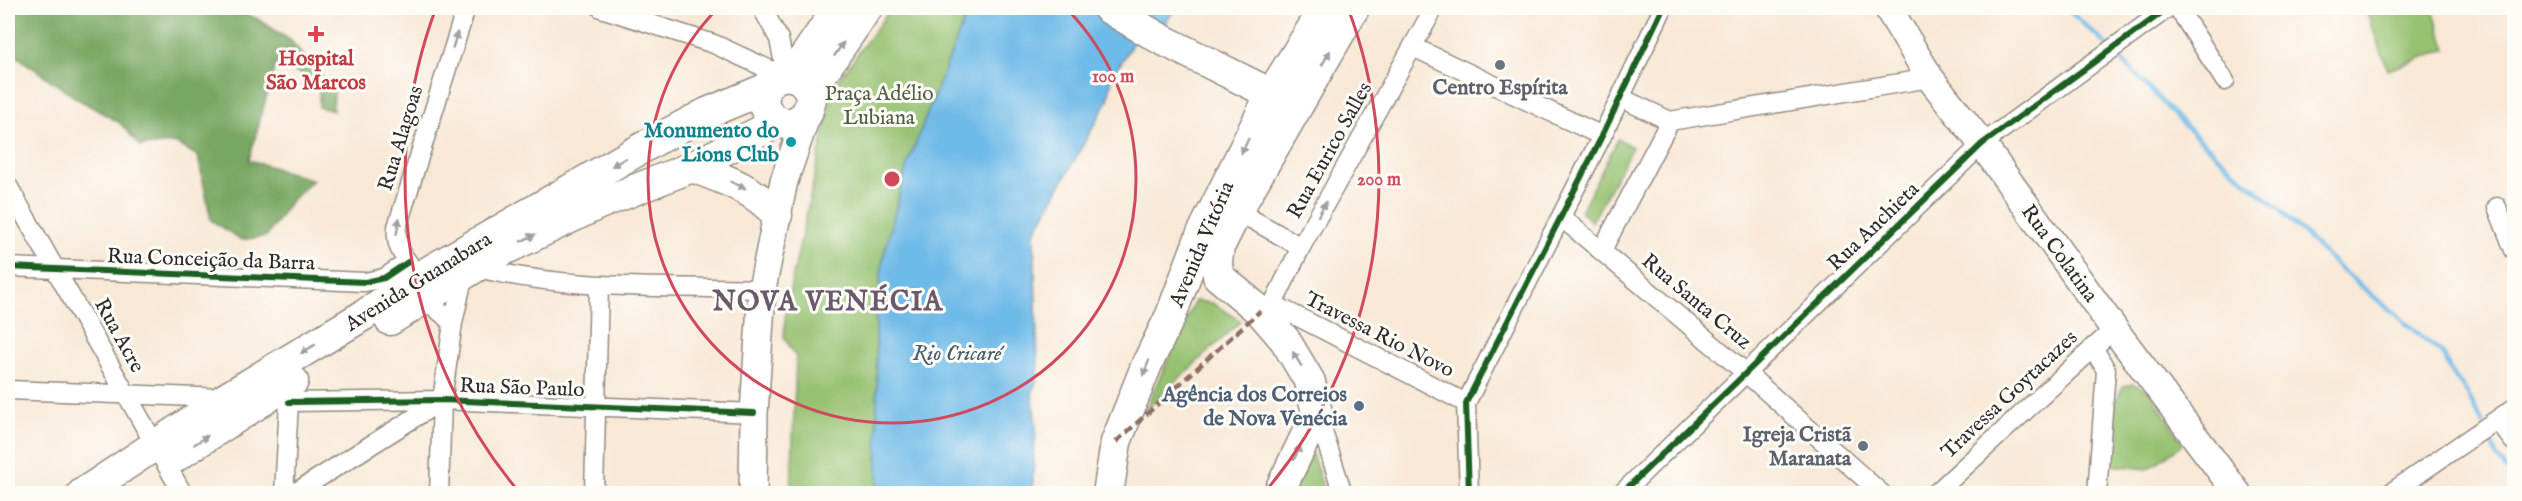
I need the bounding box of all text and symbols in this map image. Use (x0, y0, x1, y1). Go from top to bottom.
marker: Hospital São Marcos (307, 25, 325, 43)
one-way arrow (450, 31, 460, 49)
one-way arrow (833, 42, 845, 58)
place label: Hospital São Marcos (266, 46, 366, 97)
one-way arrow (1320, 49, 1330, 66)
marker: Centro Espírita (1493, 58, 1507, 72)
text: 100 m (1092, 66, 1134, 89)
place label: Centro Espírita (1432, 75, 1568, 102)
street label: Rua Eurico Salles (1282, 78, 1379, 224)
park label: Praça Adélio Lubiana (824, 81, 934, 132)
street label: Rua Alagoas (373, 83, 430, 194)
place label: Monumento do Lions Club (644, 118, 780, 169)
marker: Monumento do Lions Club (784, 135, 798, 149)
one-way arrow (1241, 138, 1250, 155)
one-way arrow (610, 156, 627, 166)
centre of rings (882, 169, 902, 189)
text: 200 m (1357, 169, 1401, 192)
street label: Rua Anchieta (1822, 176, 1926, 278)
street label: Avenida Vitória (1163, 177, 1241, 313)
one-way arrow (730, 180, 747, 189)
one-way arrow (1317, 200, 1327, 217)
street label: Rua Colatina (2014, 200, 2104, 309)
one-way arrow (394, 217, 403, 236)
street label: Avenida Guanabara (339, 226, 498, 339)
one-way arrow (519, 234, 536, 243)
street label: Rua Conceição da Barra (106, 243, 316, 278)
street label: Rua Santa Cruz (1635, 248, 1757, 356)
district label: NOVA VENÉCIA (711, 284, 944, 320)
street label: Travessa Rio Novo (1300, 286, 1458, 385)
street label: Rua Acre (87, 294, 150, 378)
street label: Travessa Goytacazes (1936, 325, 2084, 465)
water label: Rio Cricaré (913, 340, 1005, 368)
one-way arrow (300, 343, 316, 354)
one-way arrow (1292, 350, 1302, 367)
one-way arrow (1141, 359, 1151, 377)
street label: Rua São Paulo (459, 373, 585, 404)
place label: Agência dos Correios de Nova Venécia (1161, 382, 1348, 433)
marker: Agência dos Correios de Nova Venécia (1352, 399, 1366, 413)
place label: Igreja Cristã Maranata (1743, 422, 1852, 473)
one-way arrow (193, 435, 209, 446)
marker: Igreja Cristã Maranata (1856, 439, 1870, 453)
one-way arrow (1293, 445, 1302, 462)

